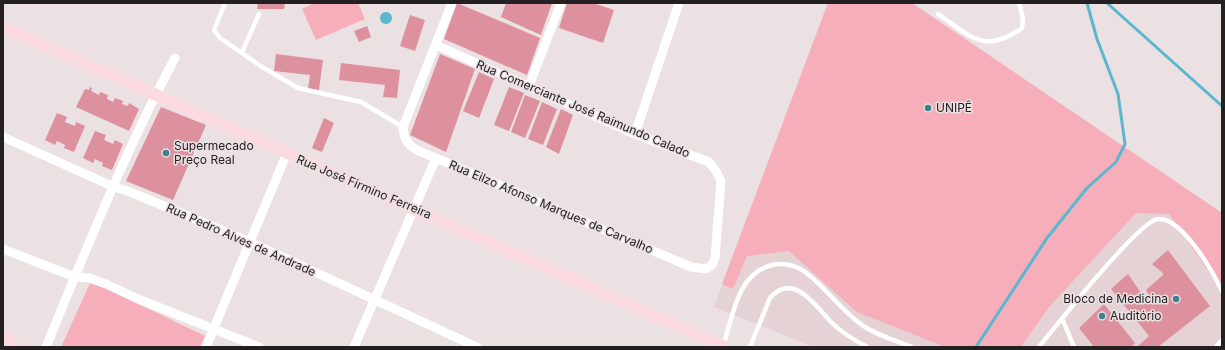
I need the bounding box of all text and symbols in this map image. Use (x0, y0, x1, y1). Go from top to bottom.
street label: Rua Comerciante José Raimundo Calado (474, 57, 692, 161)
place label: UNIPÊ (936, 100, 972, 115)
marker: UNIPÊ (923, 103, 933, 113)
place label: Supermecado Preço Real (174, 138, 254, 167)
marker: Supermecado Preço Real (161, 148, 171, 158)
street label: Rua José Firmino Ferreira (294, 151, 434, 222)
street label: Rua Eilzo Afonso Marques de Carvalho (447, 157, 655, 256)
street label: Rua Pedro Alves de Andrade (164, 200, 318, 279)
place label: Bloco de Medicina (1063, 291, 1168, 306)
marker: Bloco de Medicina (1171, 294, 1181, 304)
place label: Auditório (1110, 308, 1161, 323)
marker: Auditório (1097, 311, 1107, 321)

